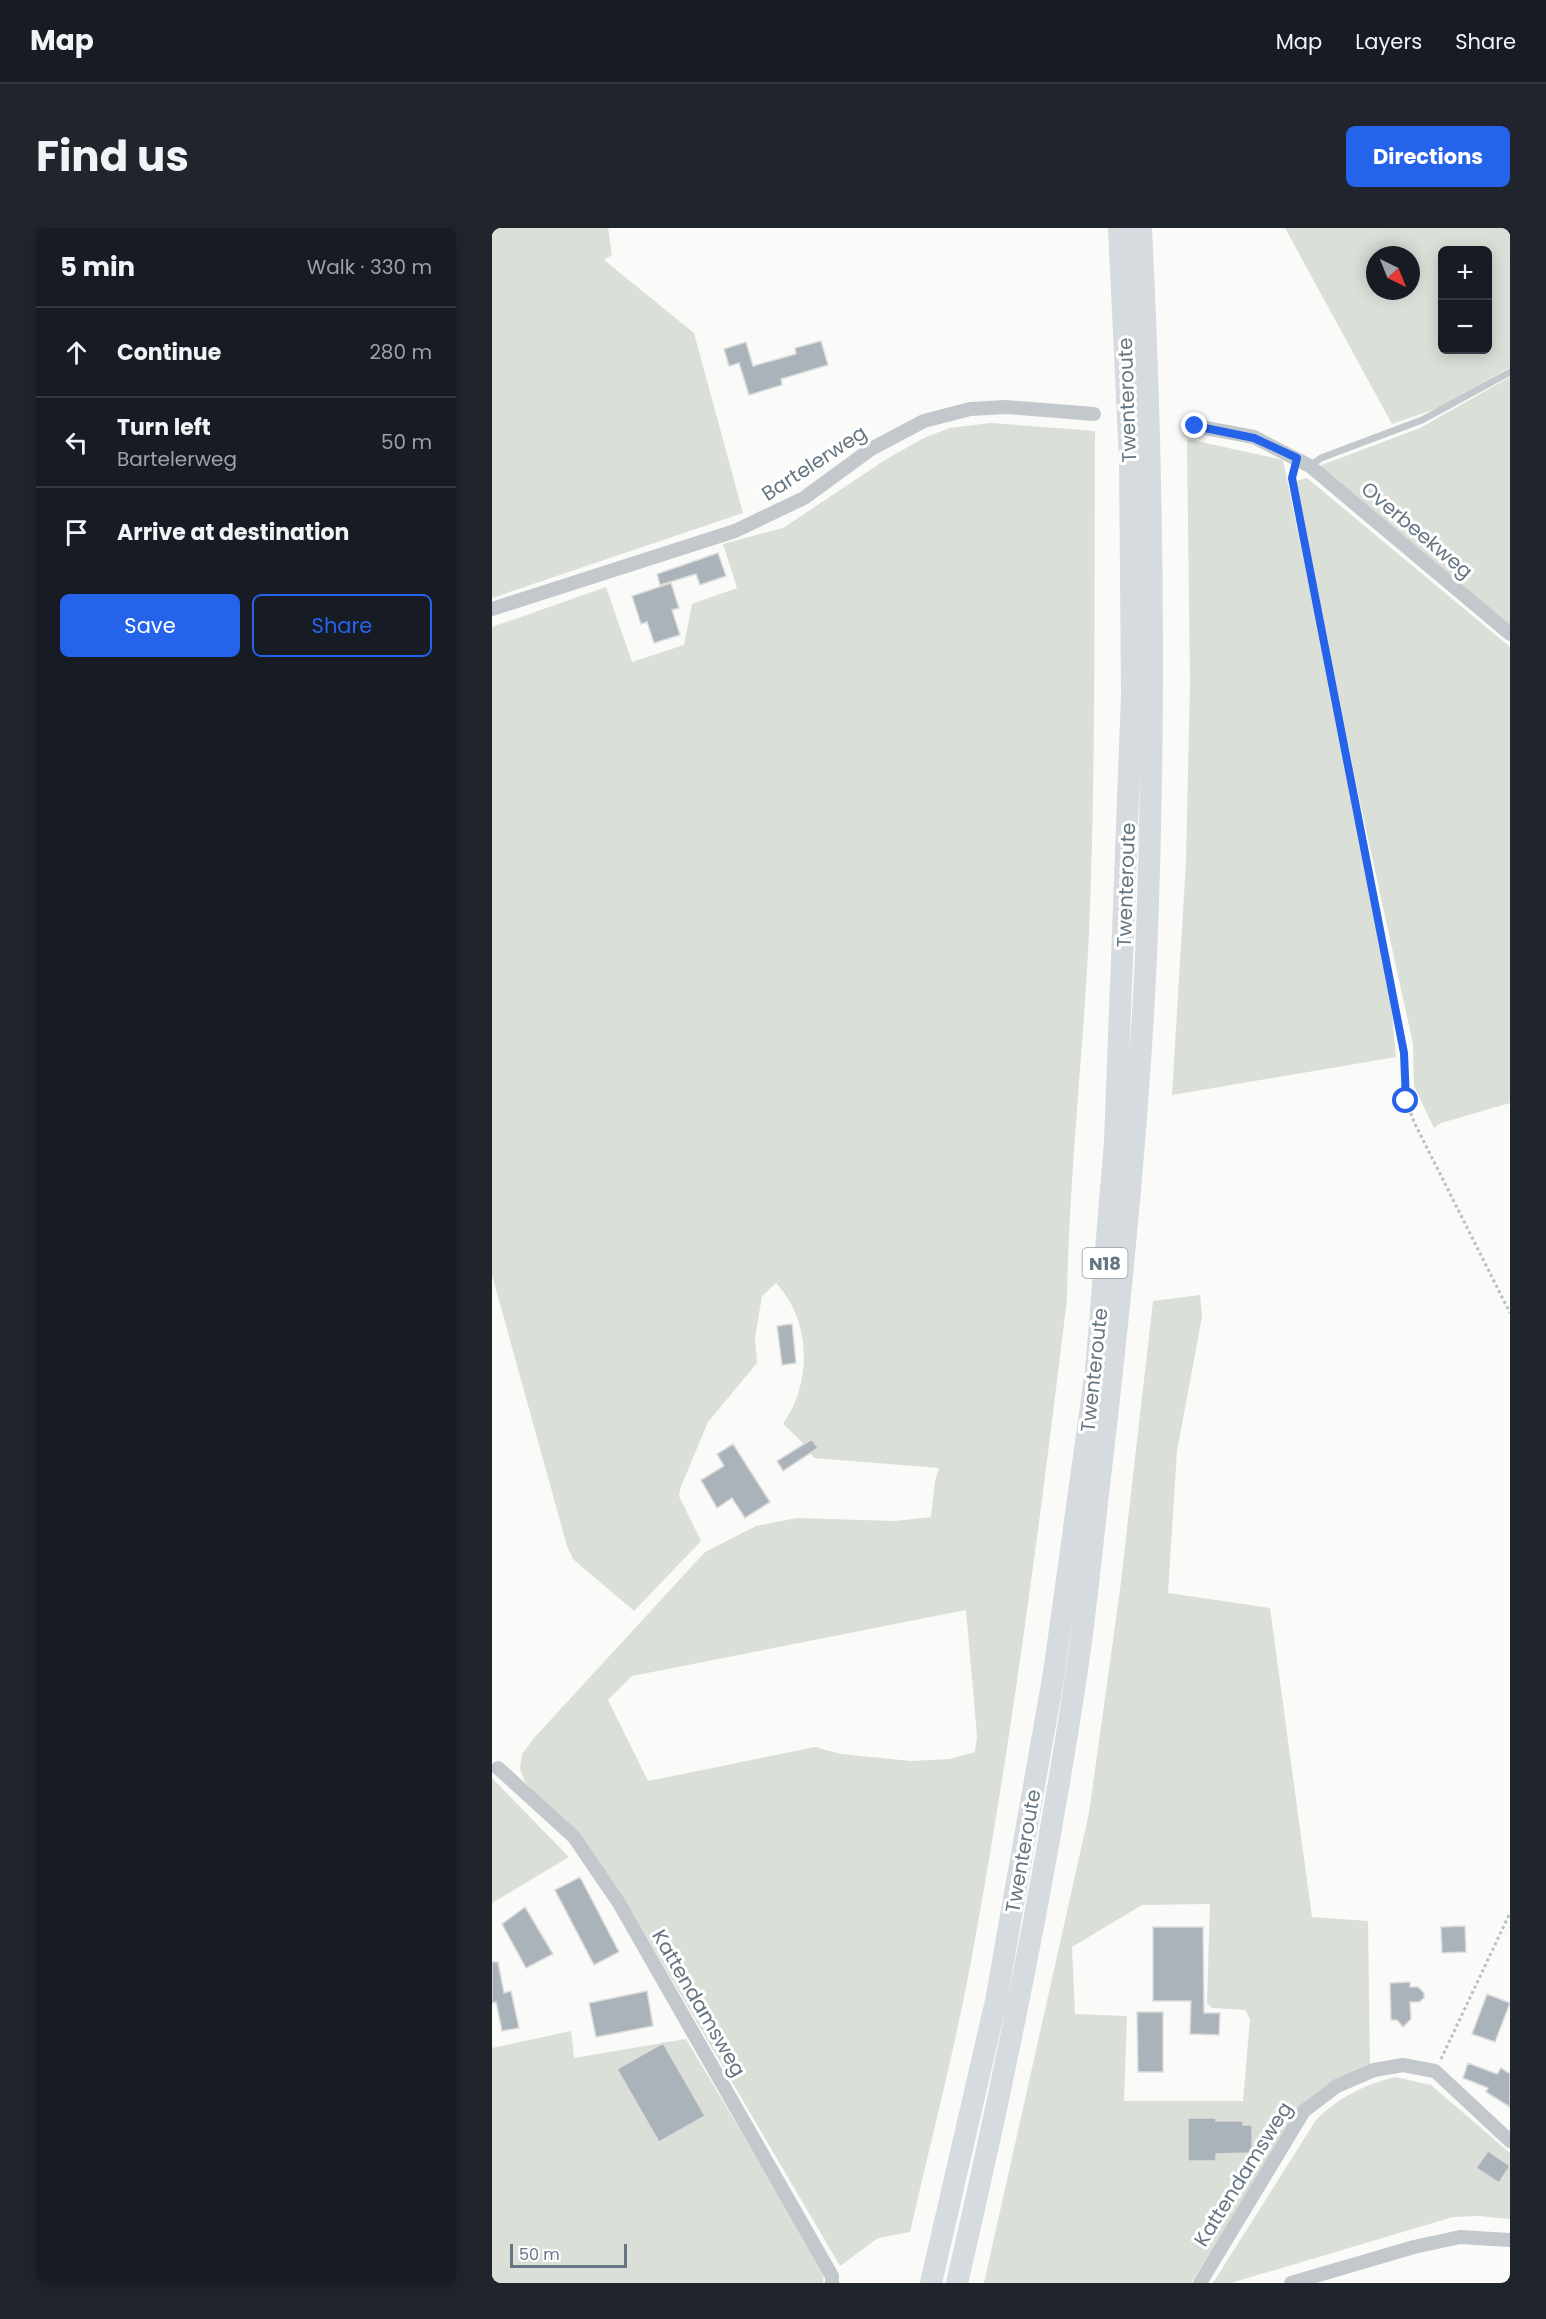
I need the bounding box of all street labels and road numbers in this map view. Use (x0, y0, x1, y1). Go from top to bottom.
street label: Twenteroute (1111, 337, 1143, 463)
street label: Bartelerweg (756, 419, 872, 507)
street label: Overbeekweg (1355, 475, 1479, 585)
street label: Twenteroute (1110, 822, 1142, 948)
road number: N18 (1082, 1248, 1128, 1278)
street label: Twenteroute (1074, 1306, 1114, 1434)
street label: Twenteroute (998, 1787, 1048, 1915)
street label: Kattendamsweg (645, 1924, 753, 2082)
street label: Kattendamsweg (1187, 2096, 1299, 2252)

